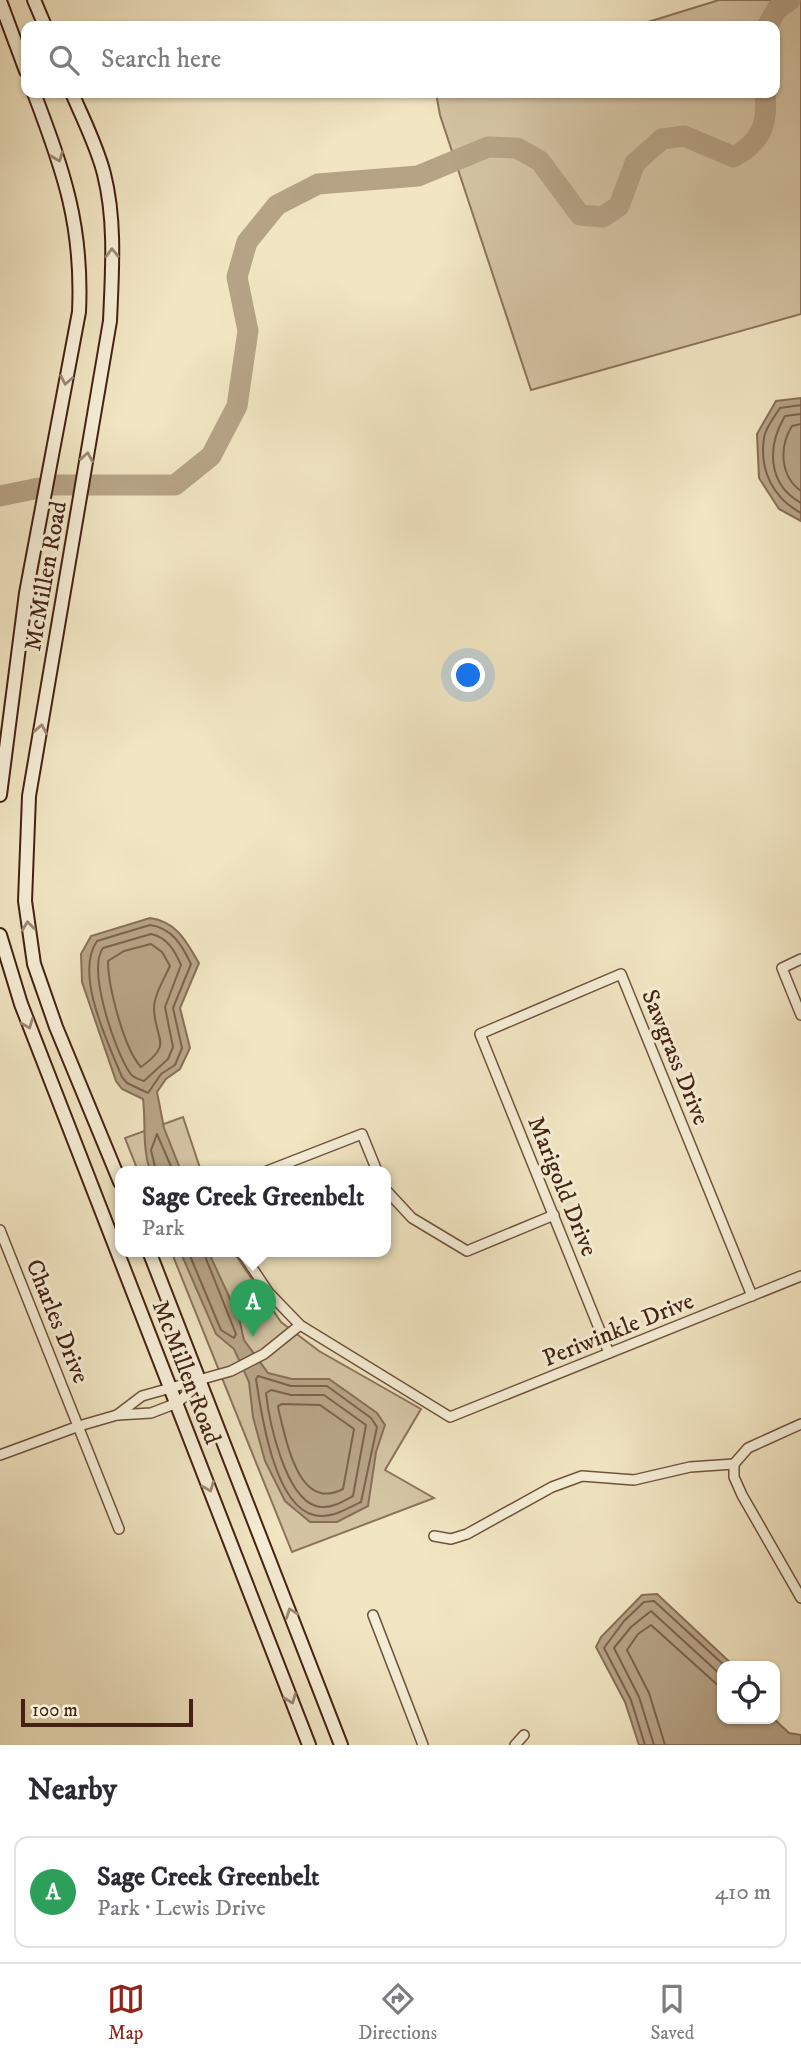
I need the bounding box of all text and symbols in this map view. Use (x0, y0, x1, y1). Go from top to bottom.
search box (21, 21, 780, 98)
icon: search (45, 41, 83, 79)
text: Search here (101, 43, 221, 76)
one-way arrow (50, 150, 64, 162)
one-way arrow (104, 248, 119, 259)
one-way arrow (59, 374, 74, 386)
one-way arrow (79, 451, 94, 462)
street label: McMillen Road (18, 499, 74, 653)
your location (451, 658, 485, 692)
one-way arrow (33, 723, 48, 735)
one-way arrow (20, 920, 35, 932)
street label: Sawgrass Drive (634, 985, 716, 1130)
one-way arrow (20, 1017, 34, 1029)
street label: Marigold Drive (520, 1112, 604, 1261)
popup (115, 1166, 391, 1257)
text: Sage Creek Greenbelt (142, 1181, 364, 1214)
text: Park (142, 1214, 185, 1243)
street label: Charles Drive (19, 1255, 96, 1388)
pin: A (230, 1279, 276, 1337)
street label: Periwinkle Drive (538, 1286, 698, 1374)
street label: McMillen Road (145, 1296, 227, 1449)
one-way arrow (200, 1480, 214, 1492)
one-way arrow (285, 1607, 299, 1619)
map controls (717, 1661, 780, 1724)
button: locate (717, 1661, 780, 1724)
one-way arrow (282, 1692, 296, 1704)
scale bar (21, 1696, 192, 1728)
text: 100 m (32, 1699, 78, 1722)
text: Nearby (28, 1772, 117, 1809)
text: Sage Creek Greenbelt (97, 1861, 319, 1894)
text: A (46, 1878, 60, 1907)
text: 410 m (715, 1878, 771, 1907)
text: Park · Lewis Drive (97, 1894, 266, 1923)
tab: Map (107, 1980, 145, 2045)
tab: Directions (358, 1980, 437, 2045)
tab: Saved (651, 1980, 694, 2045)

